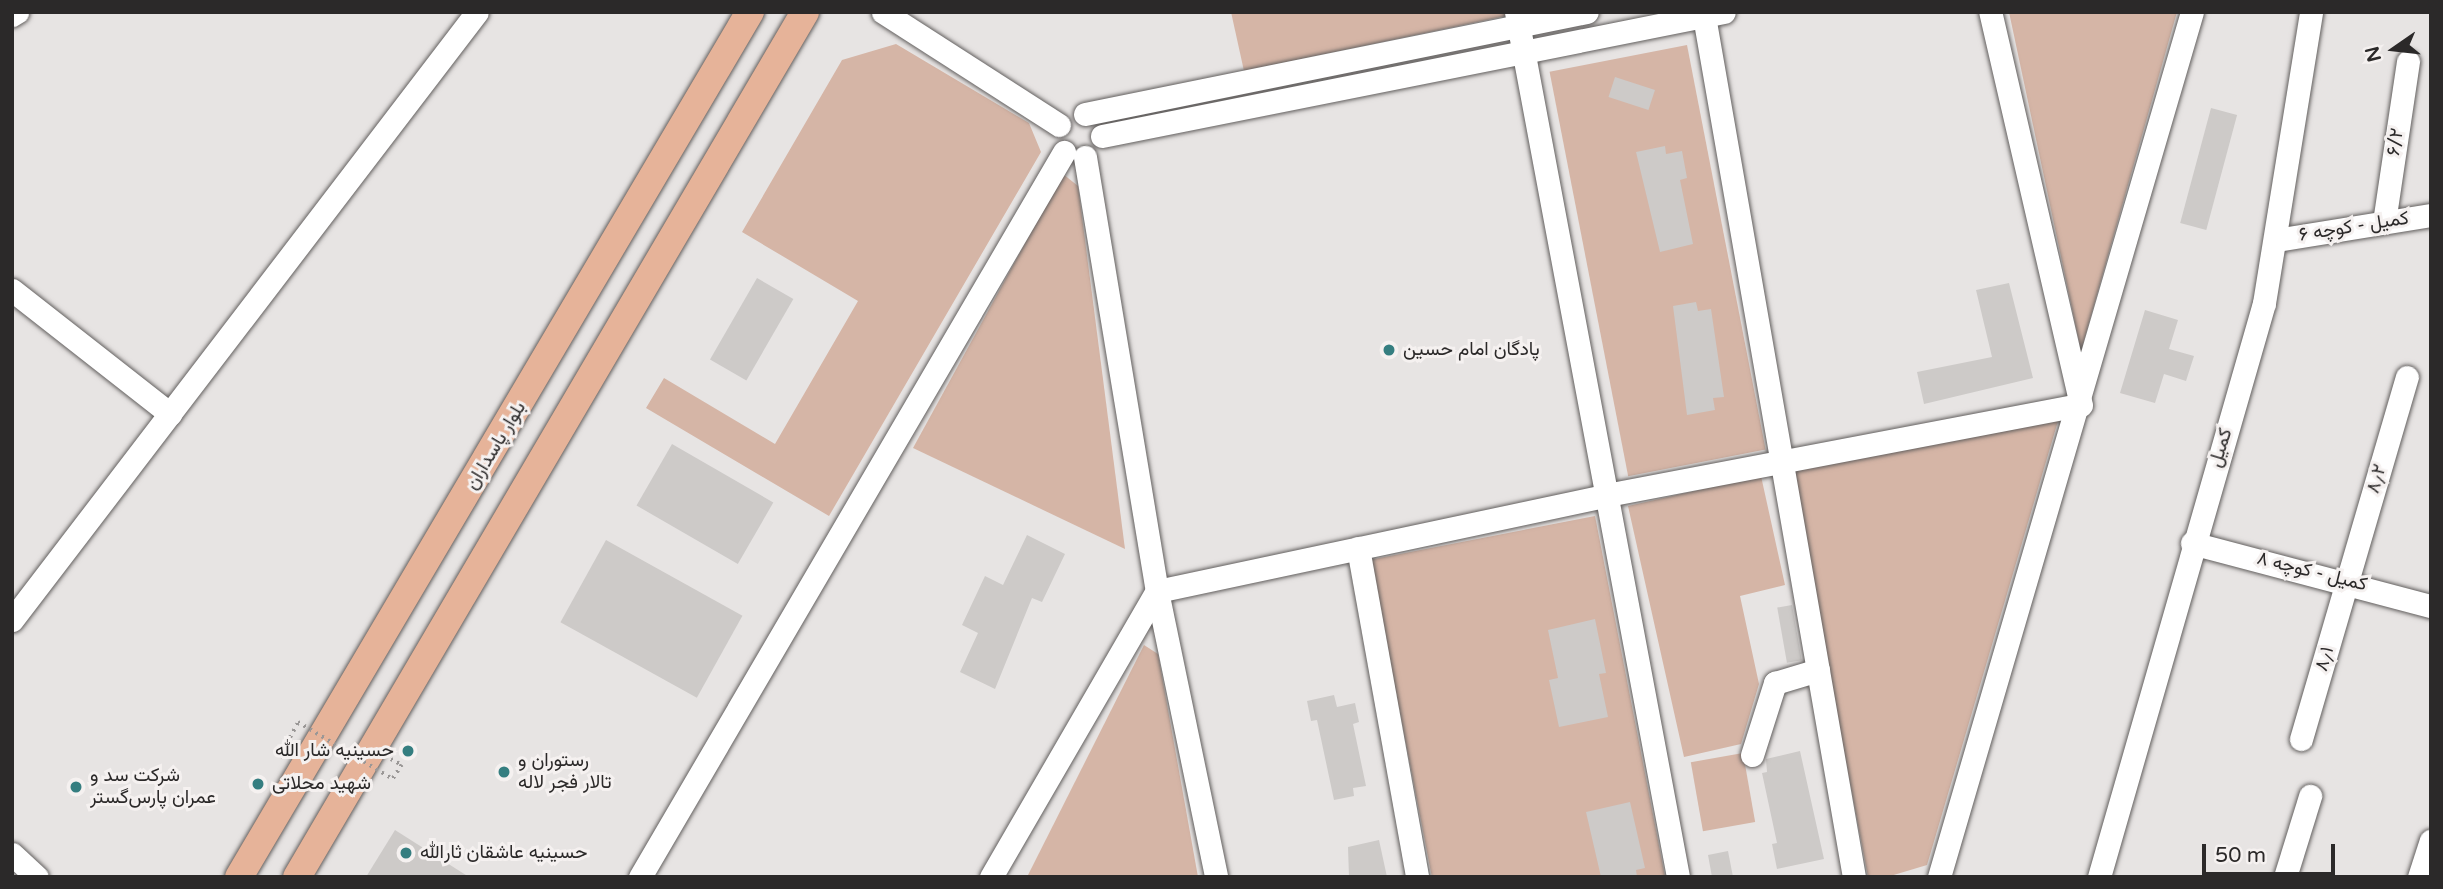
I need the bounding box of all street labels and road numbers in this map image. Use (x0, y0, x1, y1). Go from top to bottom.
street label: ۶/۲ (2383, 127, 2409, 157)
street label: کمیل - کوچه ۶ (2297, 207, 2411, 247)
street label: بلوار پاسداران (461, 398, 531, 494)
street label: کمیل (2204, 426, 2238, 470)
street label: ۸٫۲ (2362, 462, 2392, 496)
street label: کمیل - کوچه ۸ (2255, 547, 2369, 597)
street label: ۸٫۱ (2310, 644, 2340, 674)

